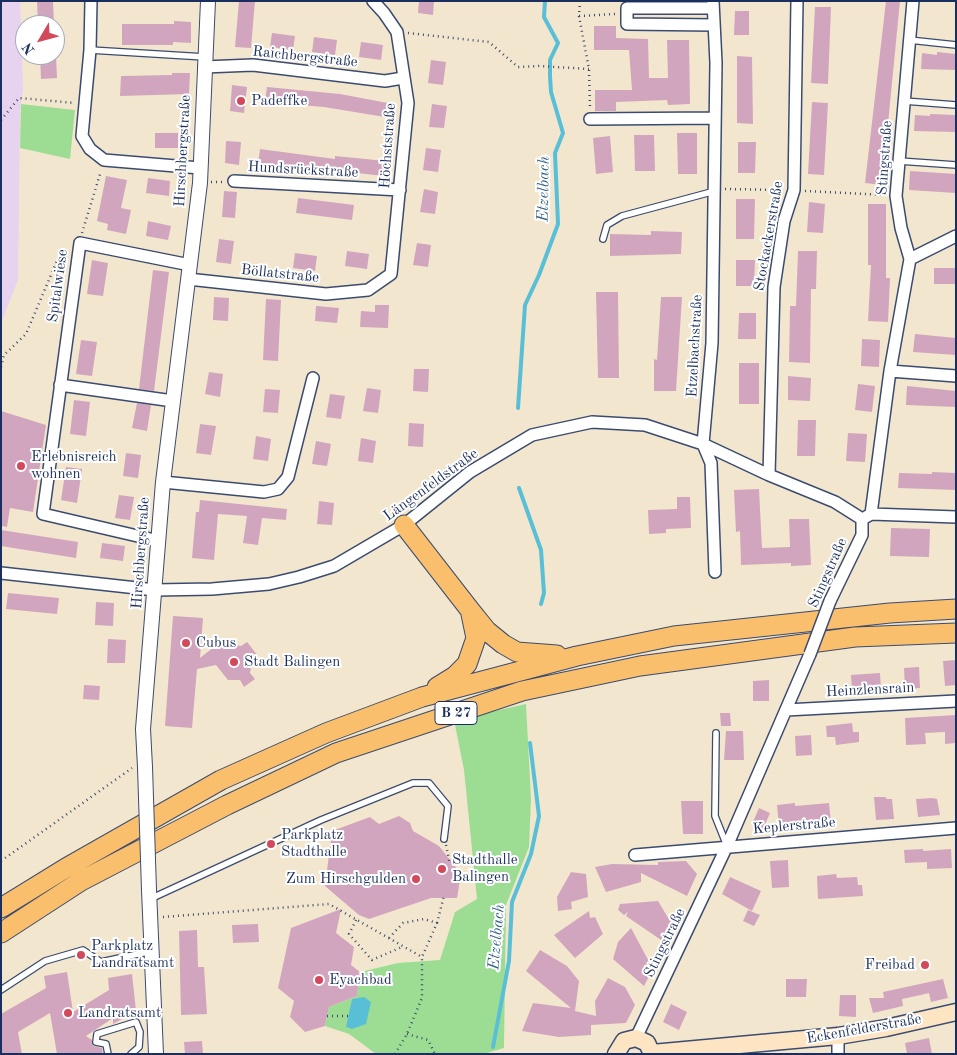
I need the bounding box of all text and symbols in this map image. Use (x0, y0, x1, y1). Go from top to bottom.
north arrow (15, 15, 65, 65)
text: N (20, 40, 38, 57)
street label: Raichbergstraße (251, 43, 359, 71)
place label: Padeffke (251, 92, 307, 110)
street label: Hirschbergstraße (171, 95, 195, 207)
marker: Padeffke (235, 95, 247, 107)
street label: Höchststraße (376, 103, 400, 189)
street label: Stingstraße (873, 120, 897, 196)
water label: Etzelbach (534, 156, 554, 222)
street label: Hundsrückstraße (247, 158, 359, 182)
street label: Stockackerstraße (750, 180, 788, 292)
street label: Spitalwiese (44, 248, 72, 324)
street label: Böllatstraße (240, 261, 320, 287)
street label: Etzelbachstraße (683, 294, 707, 398)
street label: Längenfeldstraße (380, 445, 482, 525)
place label: Erlebnisreich wohnen (31, 448, 117, 483)
marker: Erlebnisreich wohnen (15, 460, 27, 472)
street label: Hirschbergstraße (128, 496, 154, 610)
street label: Stingstraße (805, 535, 851, 611)
place label: Cubus (196, 634, 236, 652)
marker: Cubus (180, 637, 192, 649)
place label: Stadt Balingen (244, 653, 340, 671)
marker: Stadt Balingen (228, 656, 240, 668)
street label: Heinzlensrain (825, 679, 915, 701)
road number: B 27 (435, 701, 477, 724)
street label: Keplerstraße (752, 813, 836, 839)
place label: Parkplatz Stadthalle (281, 826, 347, 861)
marker: Parkplatz Stadthalle (265, 838, 277, 850)
place label: Stadthalle Balingen (452, 851, 518, 886)
marker: Stadthalle Balingen (436, 863, 448, 875)
place label: Zum Hirschgulden (286, 870, 406, 888)
marker: Zum Hirschgulden (410, 873, 422, 885)
water label: Etzelbach (485, 903, 509, 971)
street label: Stingstraße (640, 905, 690, 981)
place label: Parkplatz Landratsamt (91, 937, 174, 972)
marker: Parkplatz Landratsamt (75, 949, 87, 961)
place label: Freibad (865, 956, 915, 974)
marker: Freibad (919, 959, 931, 971)
place label: Eyachbad (329, 971, 392, 989)
marker: Eyachbad (313, 974, 325, 986)
place label: Landratsamt (78, 1004, 161, 1022)
marker: Landratsamt (62, 1007, 74, 1019)
street label: Eckenfelderstraße (805, 1010, 923, 1048)

